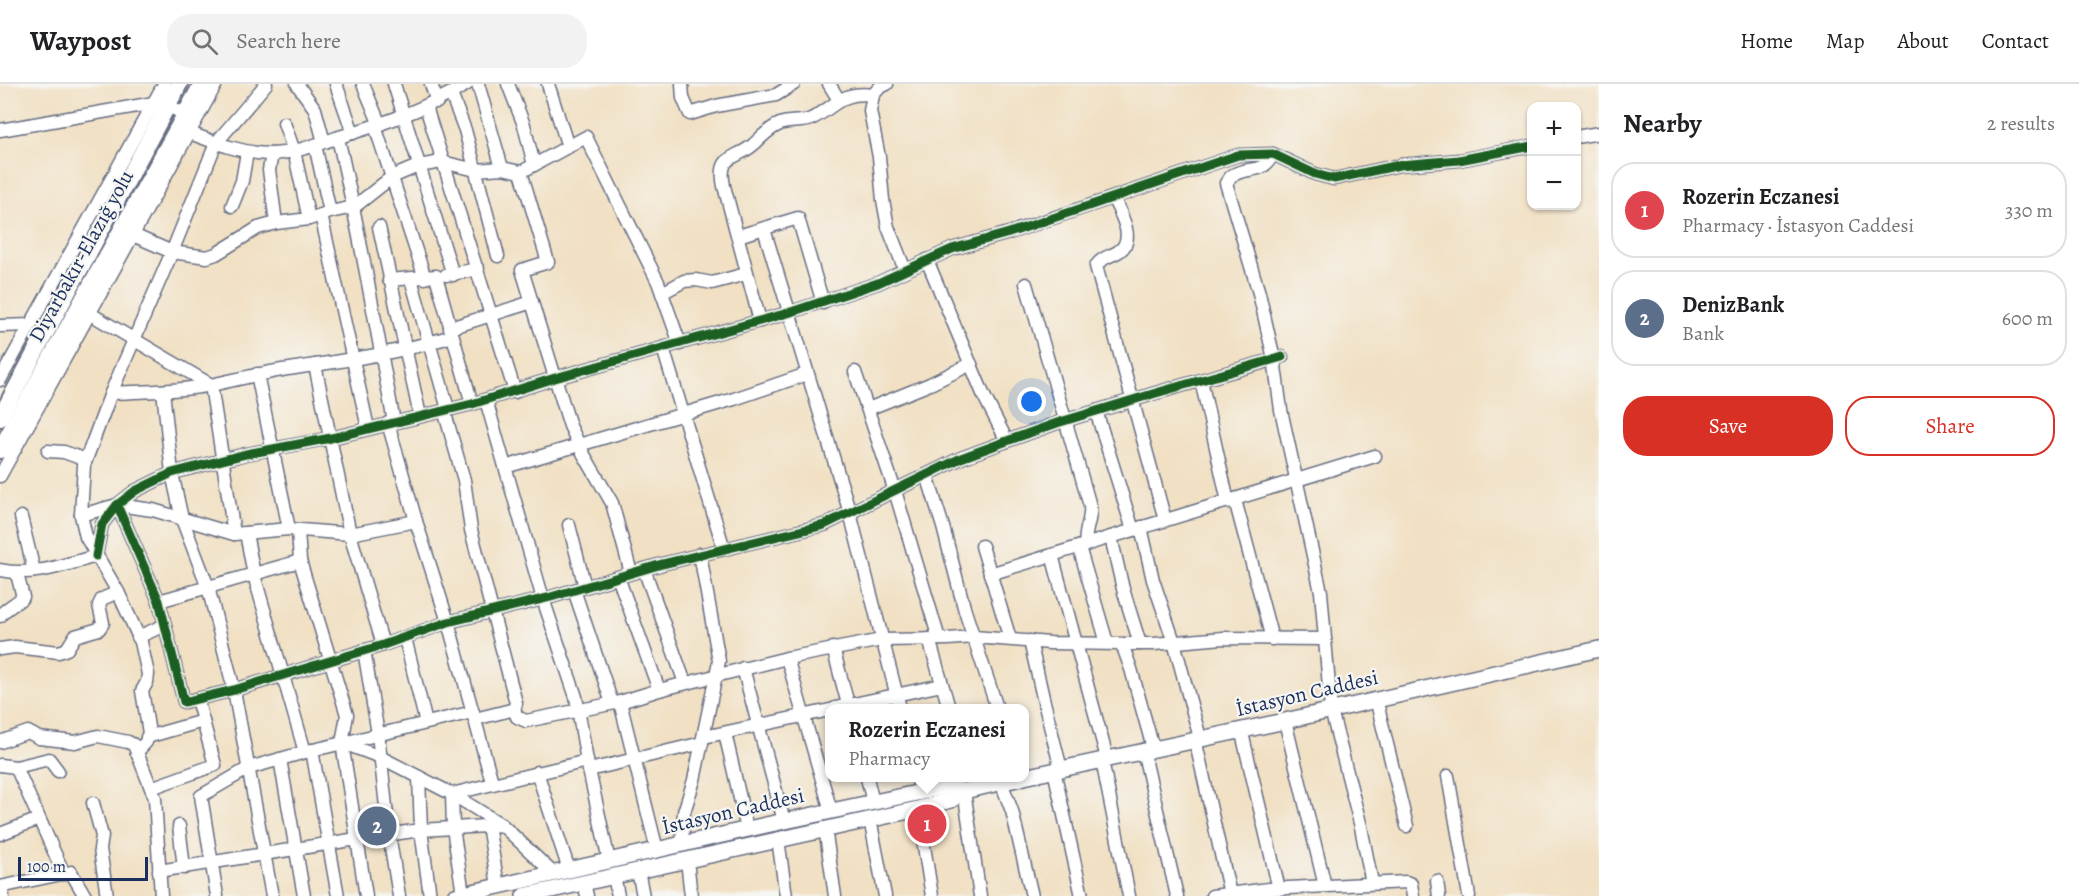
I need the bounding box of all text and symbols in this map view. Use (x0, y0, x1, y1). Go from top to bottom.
search box (167, 14, 587, 68)
text: Waypost (30, 22, 131, 60)
icon: search (188, 25, 221, 58)
text: Search here (236, 26, 341, 56)
text: Home (1740, 27, 1793, 55)
text: Map (1826, 27, 1864, 55)
text: About (1897, 27, 1949, 55)
text: Contact (1982, 27, 2049, 55)
map controls (1527, 102, 1581, 210)
button: + (1527, 102, 1581, 156)
text: Nearby (1623, 106, 1702, 141)
text: 2 results (1987, 110, 2055, 137)
button: − (1527, 156, 1581, 210)
street label: Diyarbakır-Elazığ yolu (22, 164, 140, 347)
text: Rozerin Eczanesi (1682, 182, 1840, 212)
text: 1 (1641, 197, 1648, 224)
text: 330 m (2005, 197, 2053, 224)
text: Pharmacy · İstasyon Caddesi (1682, 212, 1914, 239)
text: DenizBank (1682, 290, 1784, 320)
text: 2 (1640, 305, 1649, 332)
text: 600 m (2002, 305, 2053, 332)
text: Bank (1682, 320, 1724, 347)
your location (1017, 387, 1046, 416)
button: Save (1623, 396, 1833, 456)
button: Share (1845, 396, 2055, 456)
street label: İstasyon Caddesi (1233, 663, 1381, 723)
popup (825, 704, 1029, 782)
text: Rozerin Eczanesi (848, 715, 1006, 745)
text: Pharmacy (848, 745, 930, 772)
street label: İstasyon Caddesi (659, 781, 807, 841)
pin: 1 (908, 802, 946, 846)
pin: 2 (358, 804, 397, 848)
scale bar (18, 854, 148, 882)
text: 100 m (27, 856, 66, 878)

